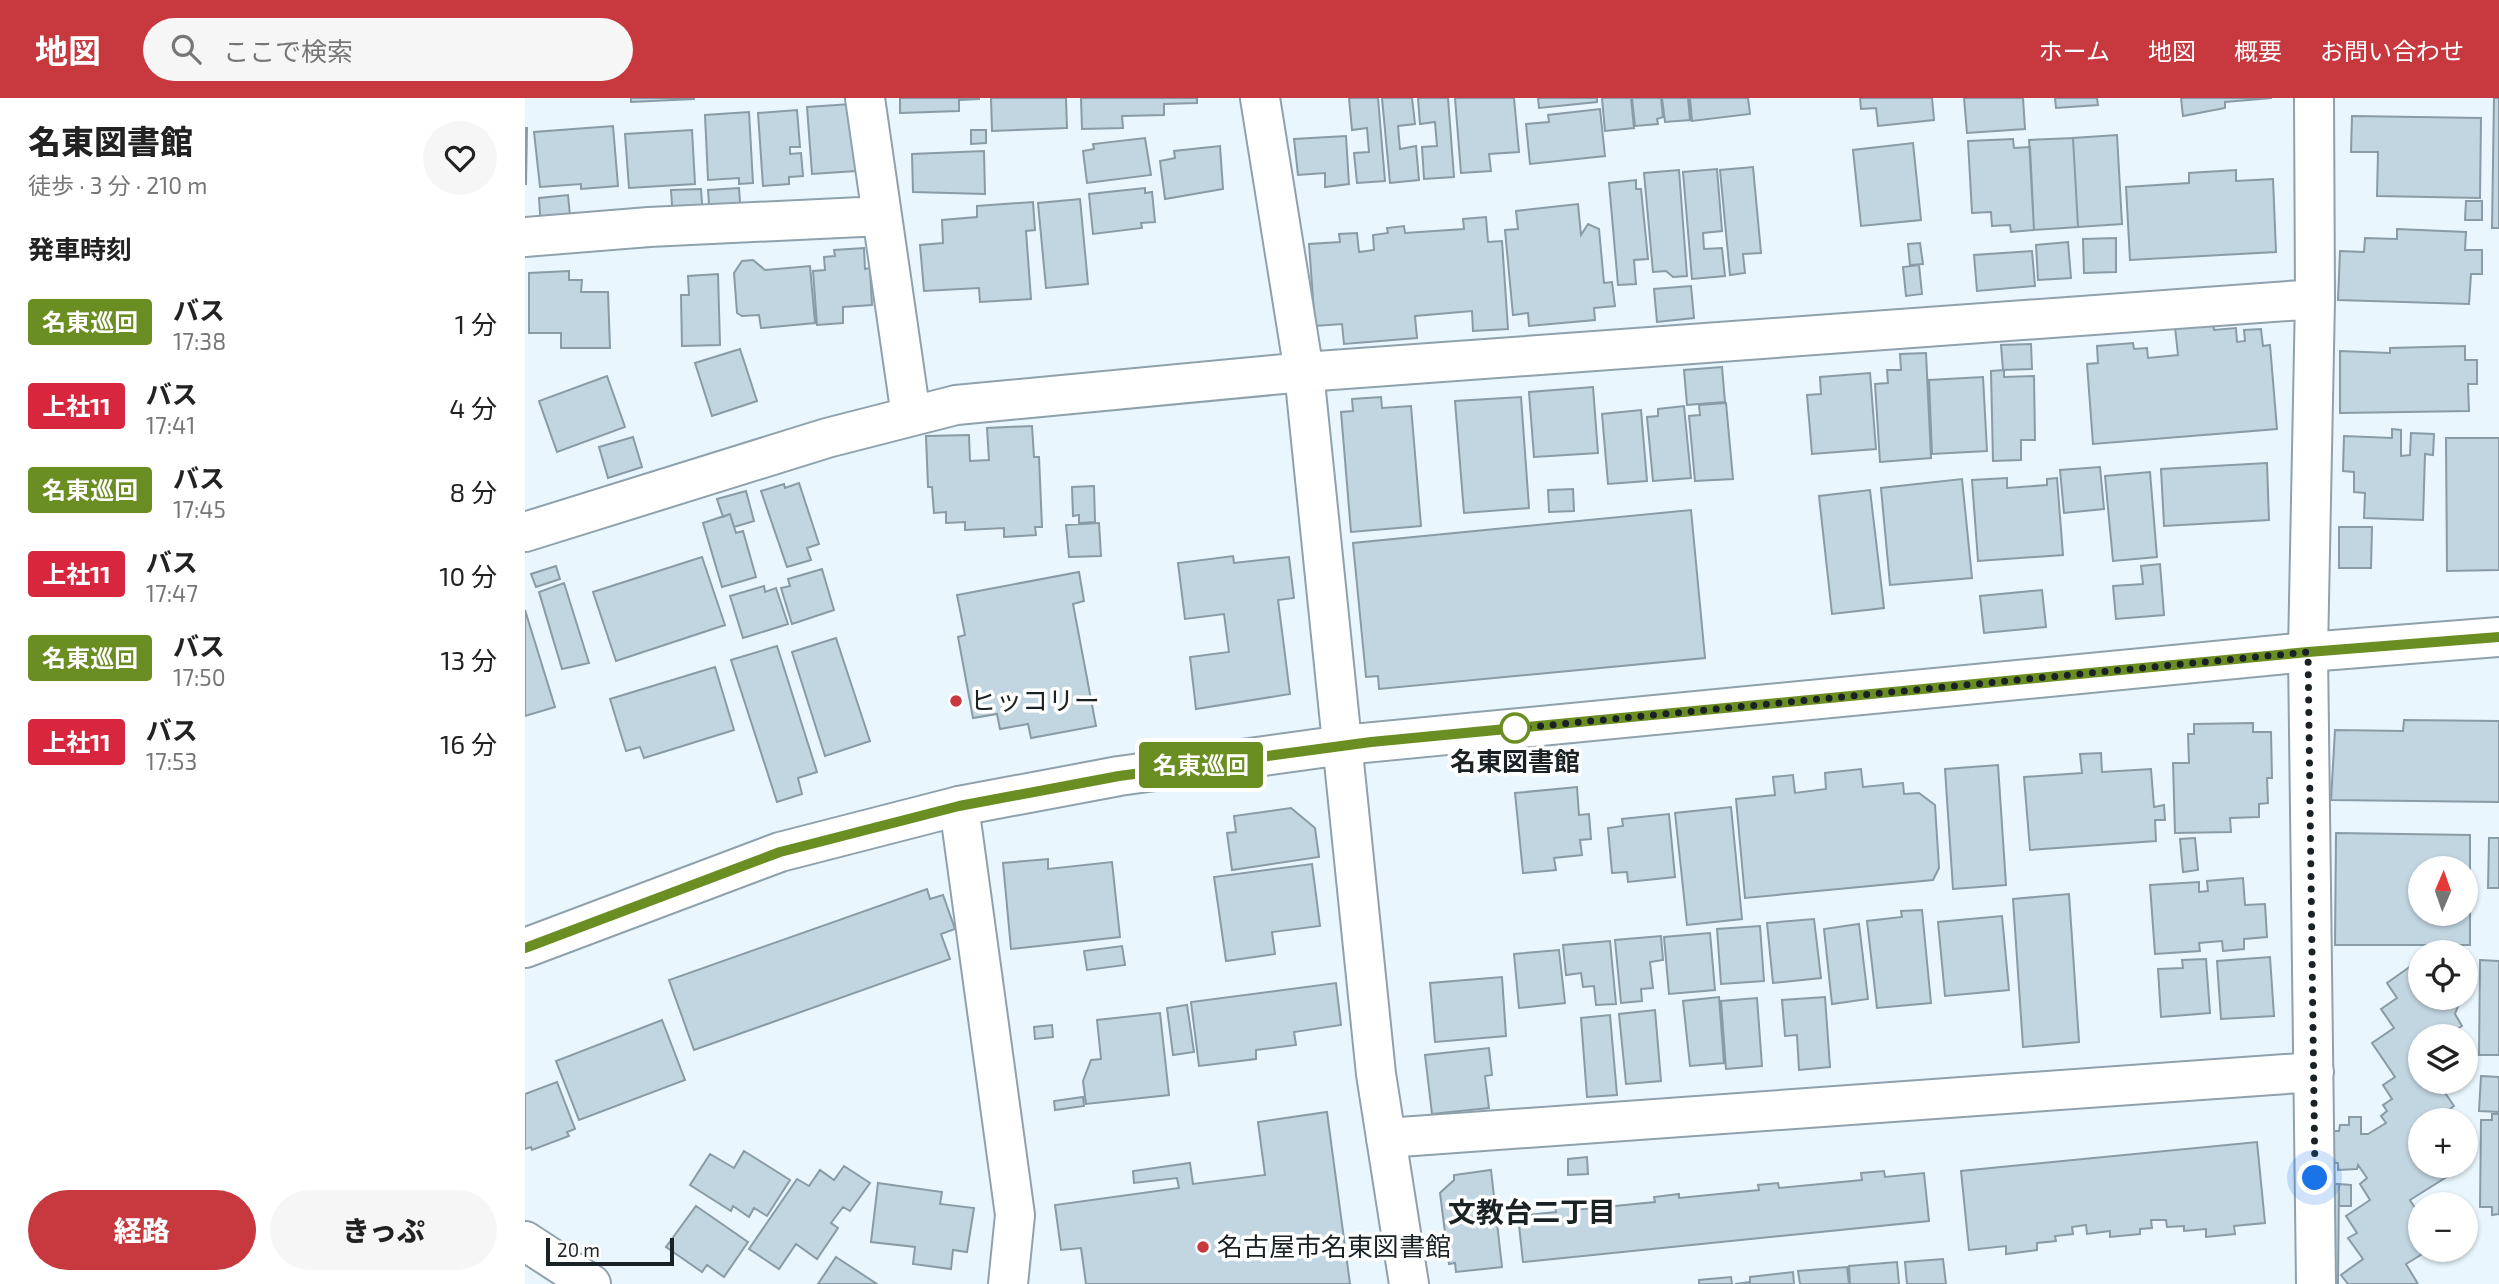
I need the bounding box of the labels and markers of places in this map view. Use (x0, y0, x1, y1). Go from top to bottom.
place label: ヒッコリー (970, 684, 1100, 715)
marker: ヒッコリー (948, 693, 964, 709)
marker: 名東図書館 (1500, 713, 1530, 743)
place label: 名東図書館 (1450, 745, 1580, 776)
place label: 名古屋市名東図書館 (1217, 1230, 1451, 1261)
marker: 名古屋市名東図書館 (1195, 1239, 1211, 1255)

